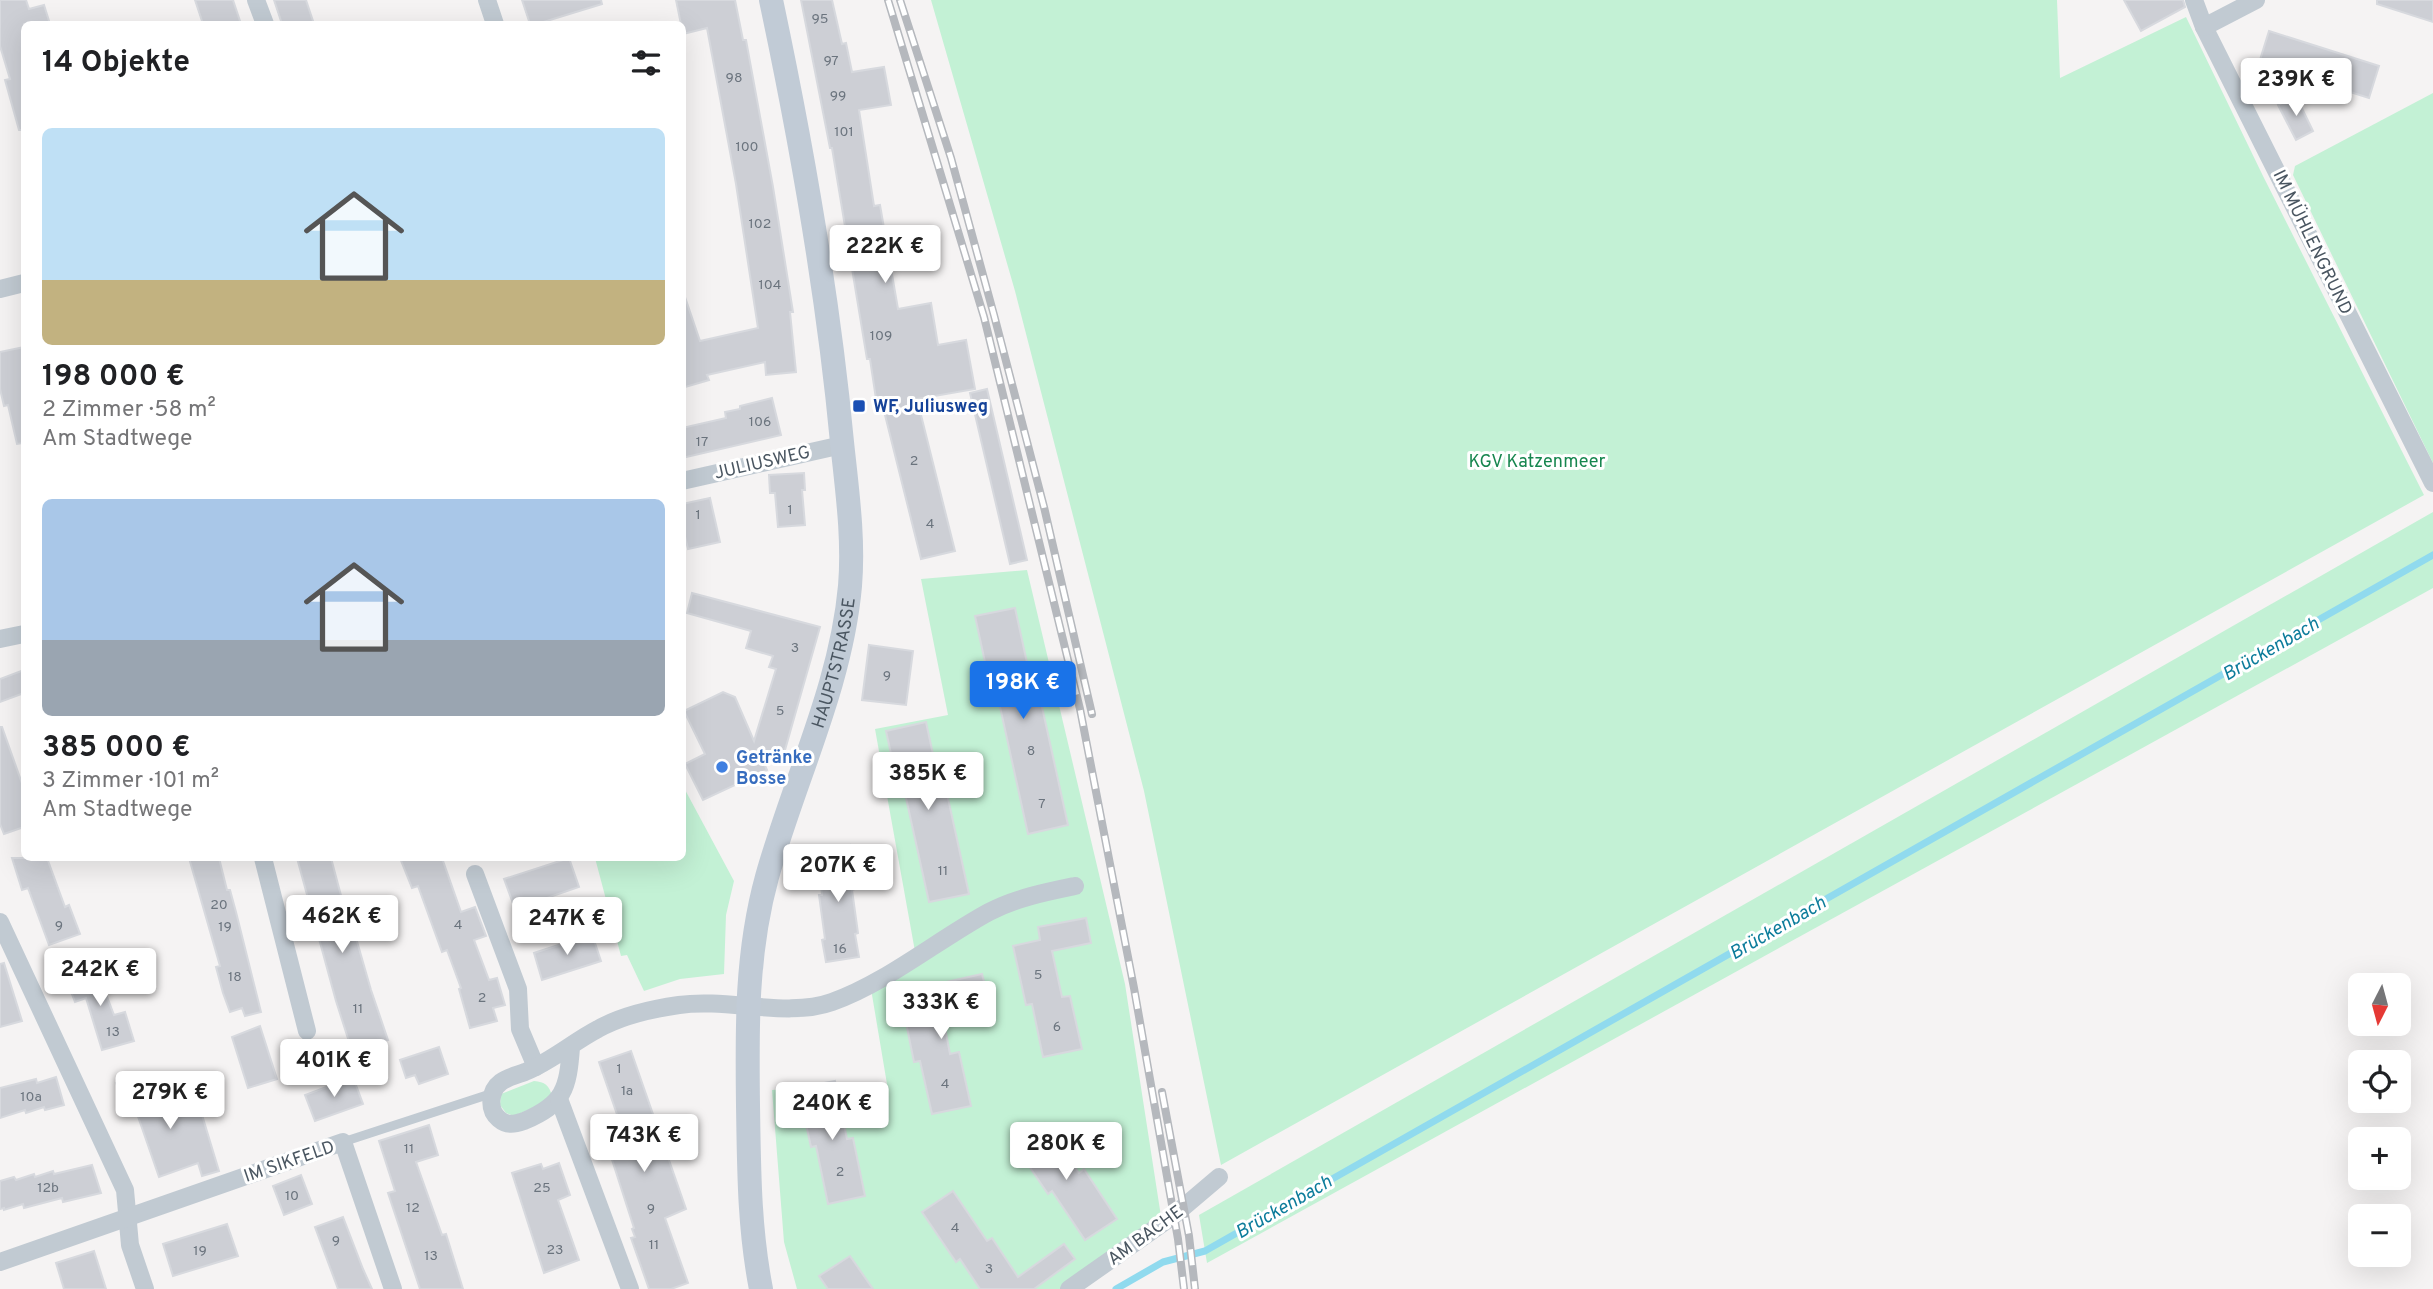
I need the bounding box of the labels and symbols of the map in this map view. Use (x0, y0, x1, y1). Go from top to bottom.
house number: 95 (811, 11, 829, 28)
house number: 97 (823, 53, 839, 70)
pin: 239K € (2239, 58, 2353, 118)
house number: 98 (726, 70, 742, 87)
house number: 99 (830, 88, 846, 105)
house number: 101 (834, 124, 854, 141)
house number: 100 (735, 139, 759, 156)
street label: IM MÜHLENGRUND (2267, 166, 2358, 319)
house number: 102 (749, 216, 771, 233)
pin: 222K € (828, 226, 942, 285)
house number: 104 (759, 277, 781, 294)
house number: 109 (870, 328, 892, 345)
place label: WF, Juliusweg (873, 396, 988, 419)
marker: WF, Juliusweg (851, 398, 867, 414)
house number: 106 (749, 414, 771, 431)
house number: 17 (696, 434, 708, 451)
street label: JULIUSWEG (712, 441, 813, 486)
park label: KGV Katzenmeer (1468, 451, 1606, 474)
house number: 2 (910, 453, 918, 470)
house number: 1 (787, 502, 793, 519)
house number: 1 (695, 507, 701, 524)
house number: 4 (926, 516, 934, 533)
street label: HAUPTSTRASSE (808, 596, 862, 732)
water label: Brückenbach (2218, 612, 2324, 687)
house number: 3 (791, 640, 799, 657)
pin: 198K € (966, 662, 1080, 721)
house number: 9 (883, 668, 891, 685)
house number: 5 (776, 703, 784, 720)
house number: 8 (1027, 743, 1035, 760)
place label: Getränke Bosse (736, 747, 812, 791)
pin: 385K € (871, 752, 985, 812)
marker: Getränke Bosse (714, 759, 730, 775)
house number: 7 (1038, 796, 1046, 813)
pin: 207K € (781, 844, 895, 904)
house number: 11 (938, 863, 948, 880)
water label: Brückenbach (1725, 891, 1831, 966)
pin: 462K € (285, 895, 399, 955)
house number: 20 (210, 897, 228, 914)
pin: 247K € (510, 898, 624, 957)
house number: 4 (454, 917, 462, 934)
house number: 9 (55, 918, 63, 935)
house number: 19 (218, 919, 232, 936)
house number: 16 (833, 941, 847, 958)
pin: 242K € (43, 948, 157, 1008)
house number: 5 (1034, 967, 1042, 984)
house number: 18 (228, 969, 242, 986)
north arrow (2348, 973, 2412, 1036)
pin: 333K € (884, 982, 998, 1041)
house number: 2 (478, 990, 486, 1007)
house number: 11 (353, 1001, 363, 1018)
house number: 6 (1053, 1019, 1061, 1036)
house number: 13 (106, 1024, 120, 1041)
pin: 401K € (277, 1040, 391, 1099)
house number: 1 (616, 1061, 622, 1078)
pin: 279K € (113, 1072, 227, 1131)
house number: 4 (941, 1076, 949, 1093)
pin: 240K € (775, 1082, 889, 1142)
house number: 1a (621, 1083, 633, 1100)
house number: 10a (20, 1089, 42, 1106)
pin: 743K € (587, 1114, 701, 1174)
pin: 280K € (1009, 1122, 1123, 1182)
street label: IM SIKFELD (241, 1136, 338, 1189)
house number: 11 (404, 1141, 414, 1158)
house number: 2 (836, 1164, 844, 1181)
water label: Brückenbach (1231, 1170, 1337, 1245)
house number: 12b (37, 1180, 59, 1197)
house number: 25 (533, 1180, 551, 1197)
house number: 10 (285, 1188, 299, 1205)
house number: 12 (406, 1200, 420, 1217)
house number: 9 (647, 1201, 655, 1218)
street label: AM BACHE (1104, 1201, 1188, 1271)
house number: 4 (951, 1220, 959, 1237)
house number: 9 (332, 1233, 340, 1250)
house number: 11 (649, 1237, 659, 1254)
house number: 23 (547, 1242, 564, 1259)
house number: 19 (193, 1243, 207, 1260)
house number: 13 (424, 1248, 438, 1265)
house number: 3 (985, 1261, 993, 1278)

